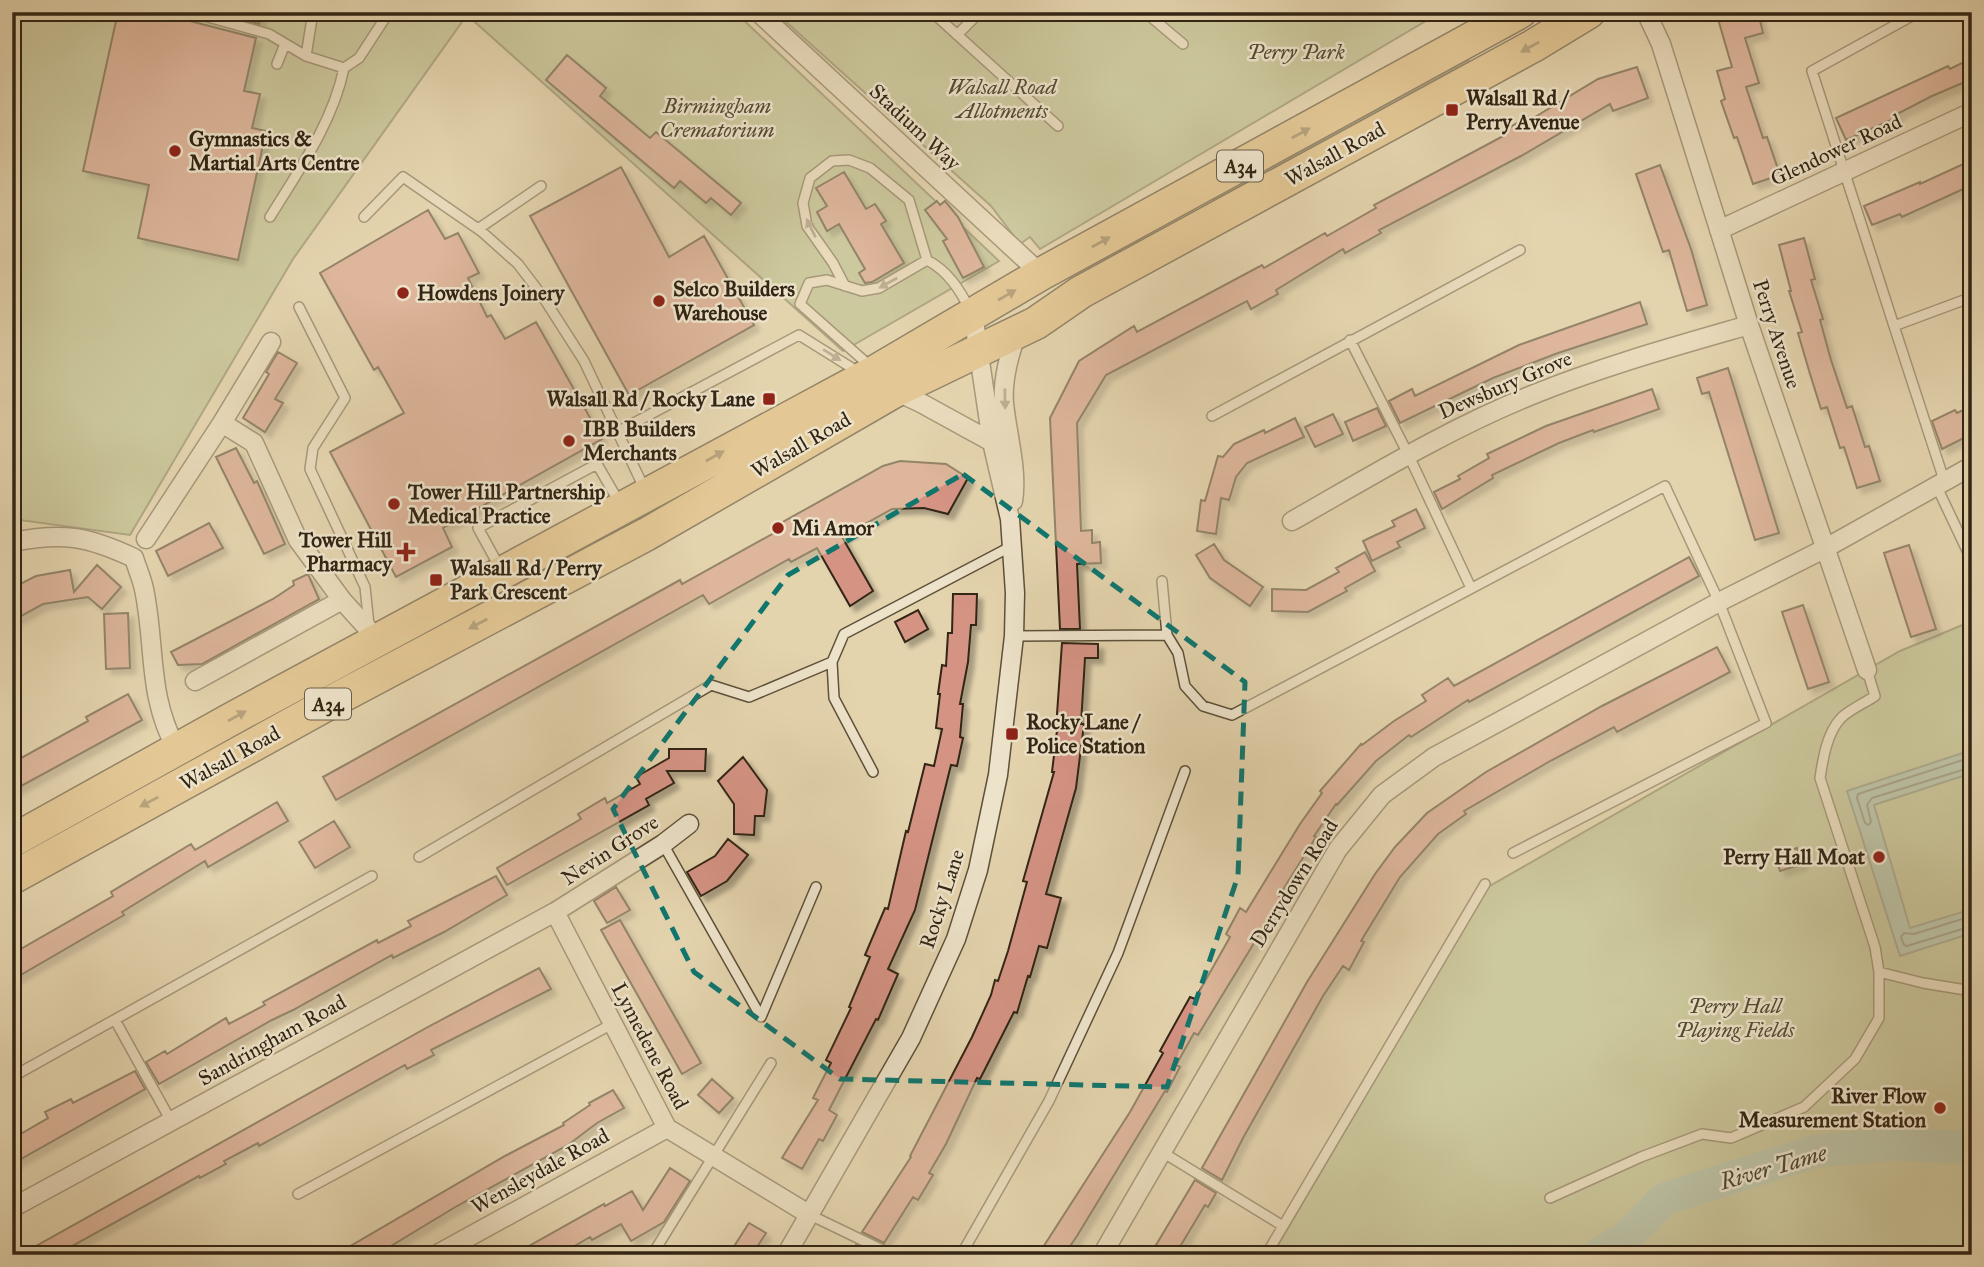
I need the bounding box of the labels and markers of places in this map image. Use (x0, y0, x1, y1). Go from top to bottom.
place label: Walsall Rd / Perry Avenue (1466, 85, 1580, 135)
marker: Walsall Rd / Perry Avenue (1444, 102, 1460, 118)
place label: Gymnastics & Martial Arts Centre (189, 126, 360, 176)
marker: Gymnastics & Martial Arts Centre (167, 143, 183, 159)
place label: Selco Builders Warehouse (673, 276, 795, 326)
place label: Howdens Joinery (417, 280, 566, 307)
marker: Howdens Joinery (395, 285, 411, 301)
marker: Selco Builders Warehouse (651, 293, 667, 309)
place label: Walsall Rd / Rocky Lane (546, 386, 755, 412)
marker: Walsall Rd / Rocky Lane (761, 391, 777, 407)
place label: IBB Builders Merchants (583, 416, 696, 466)
marker: IBB Builders Merchants (561, 433, 577, 449)
place label: Tower Hill Partnership Medical Practice (407, 479, 606, 529)
marker: Tower Hill Partnership Medical Practice (386, 496, 402, 512)
place label: Mi Amor (792, 515, 875, 541)
marker: Mi Amor (770, 520, 786, 536)
place label: Tower Hill Pharmacy (298, 527, 393, 577)
marker: Tower Hill Pharmacy (398, 544, 414, 560)
place label: Walsall Rd / Perry Park Crescent (450, 555, 603, 605)
marker: Walsall Rd / Perry Park Crescent (428, 572, 444, 588)
place label: Rocky Lane / Police Station (1026, 709, 1146, 759)
marker: Rocky Lane / Police Station (1004, 726, 1020, 742)
place label: Perry Hall Moat (1723, 844, 1866, 870)
marker: Perry Hall Moat (1871, 849, 1887, 865)
place label: River Flow Measurement Station (1738, 1083, 1927, 1133)
marker: River Flow Measurement Station (1932, 1100, 1948, 1116)

